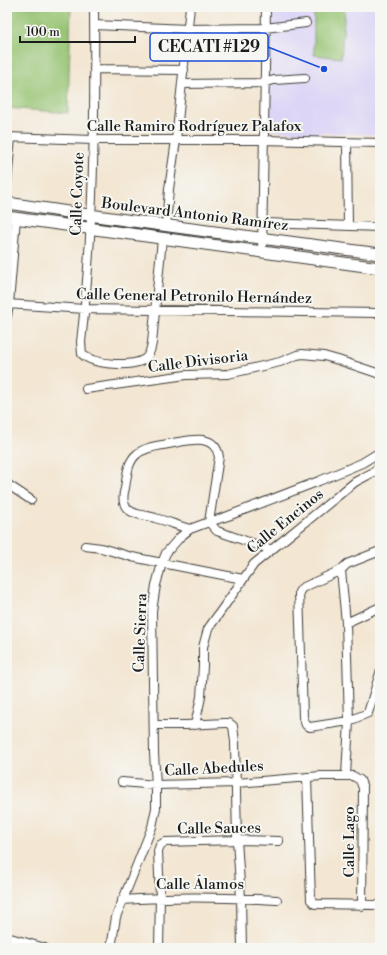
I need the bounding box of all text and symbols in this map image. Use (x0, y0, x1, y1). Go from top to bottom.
scale bar (20, 18, 135, 44)
text: 100 m (26, 25, 60, 40)
callout: CECATI #129 (150, 33, 268, 61)
text: CECATI #129 (158, 37, 260, 57)
street label: Calle Ramiro Rodríguez Palafox (87, 117, 302, 136)
street label: Calle Coyote (67, 152, 88, 236)
street label: Boulevard Antonio Ramírez (99, 193, 289, 235)
street label: Calle General Petronilo Hernández (76, 285, 312, 308)
street label: Calle Divisoria (147, 346, 250, 377)
street label: Calle Encinos (243, 485, 328, 558)
street label: Calle Sierra (130, 593, 151, 673)
street label: Calle Abedules (164, 756, 264, 781)
street label: Calle Lago (340, 806, 359, 878)
street label: Calle Sauces (177, 818, 261, 839)
street label: Calle Álamos (156, 874, 244, 894)

